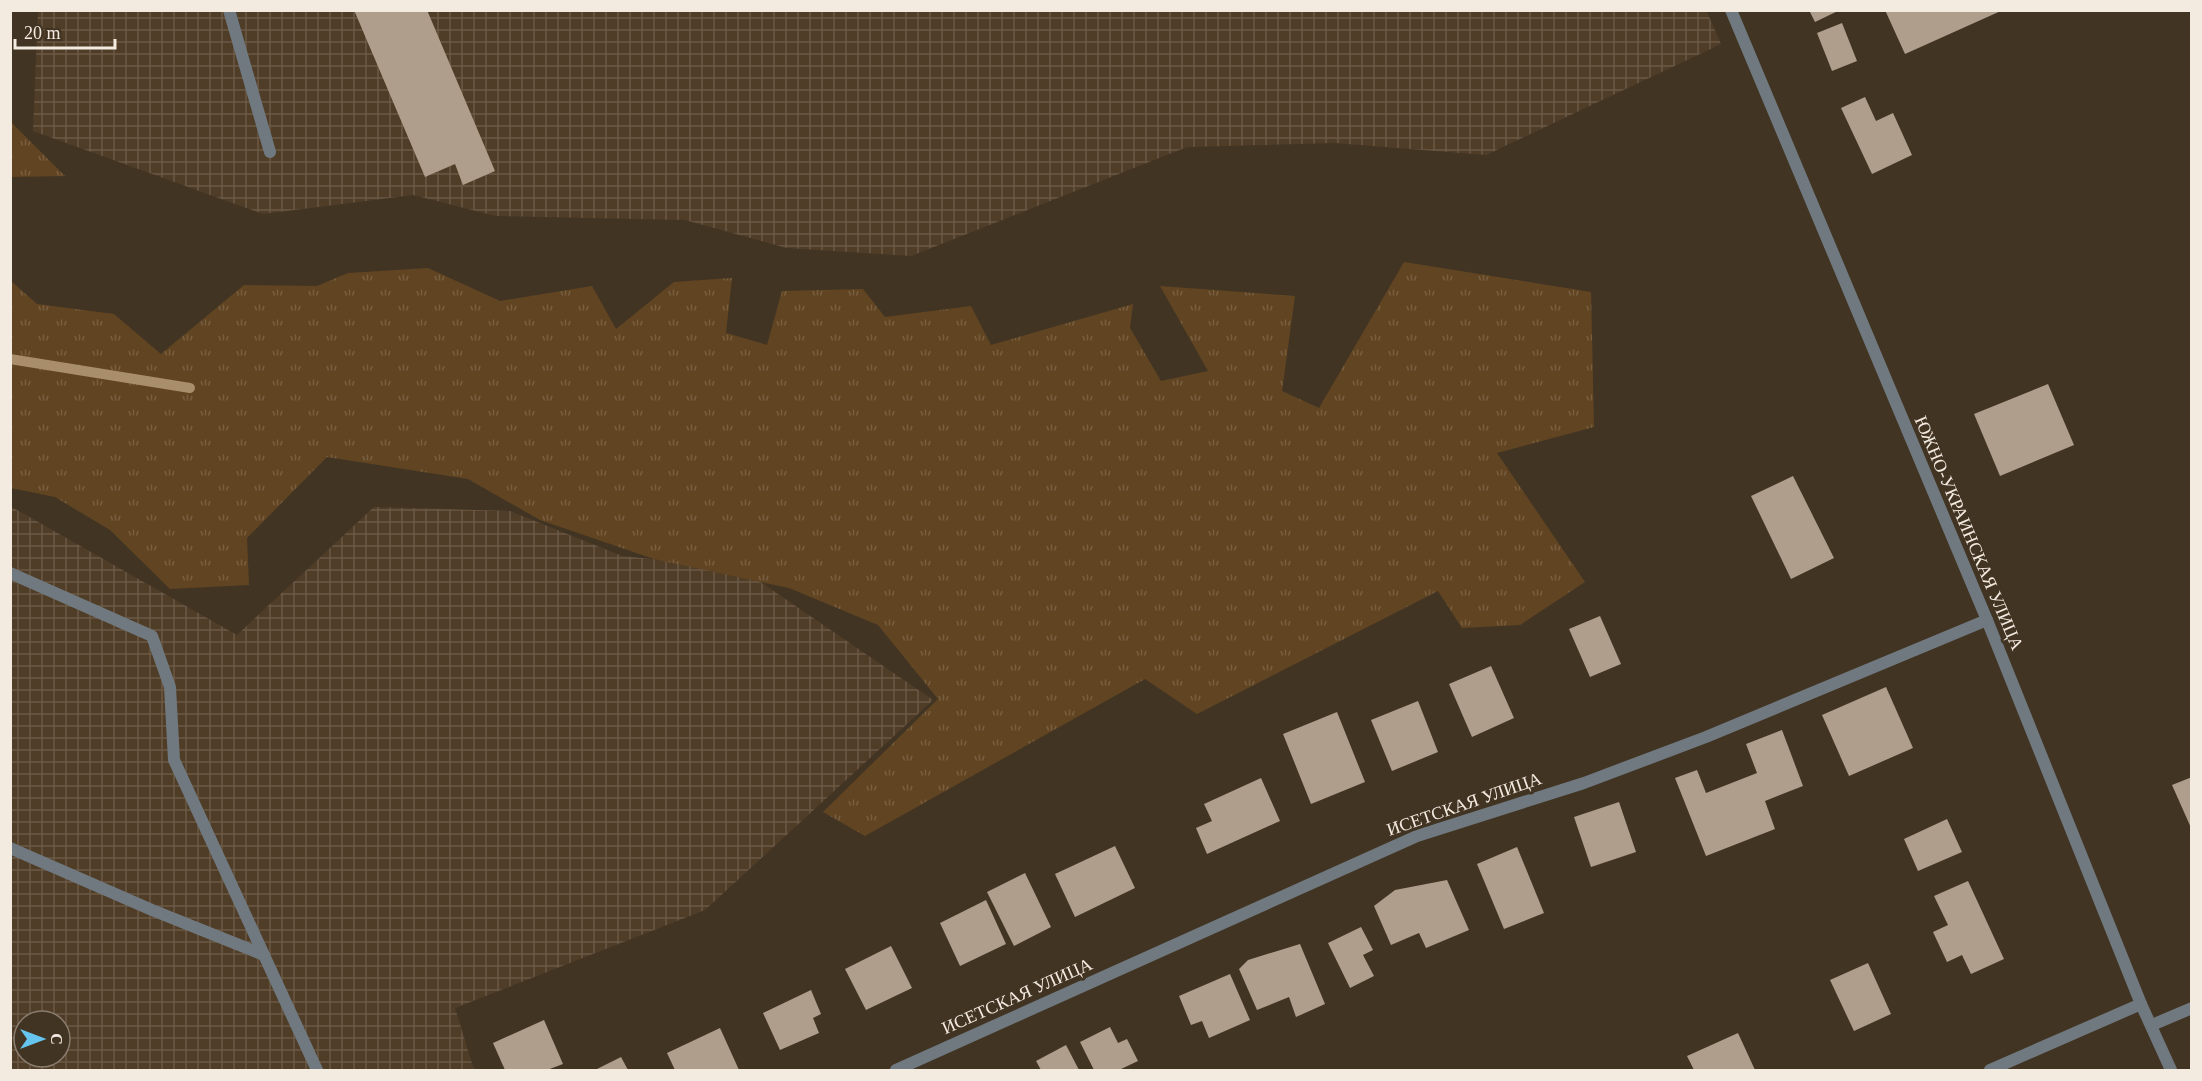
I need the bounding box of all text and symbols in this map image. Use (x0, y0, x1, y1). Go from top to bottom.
scale bar (15, 12, 116, 50)
text: 20 m (24, 23, 61, 43)
street label: ЮЖНО-УКРАИНСКАЯ УЛИЦА (1911, 413, 2027, 653)
street label: ИСЕТСКАЯ УЛИЦА (1384, 768, 1544, 840)
street label: ИСЕТСКАЯ УЛИЦА (939, 954, 1095, 1038)
north arrow (12, 1009, 72, 1069)
text: С (48, 1033, 65, 1045)

